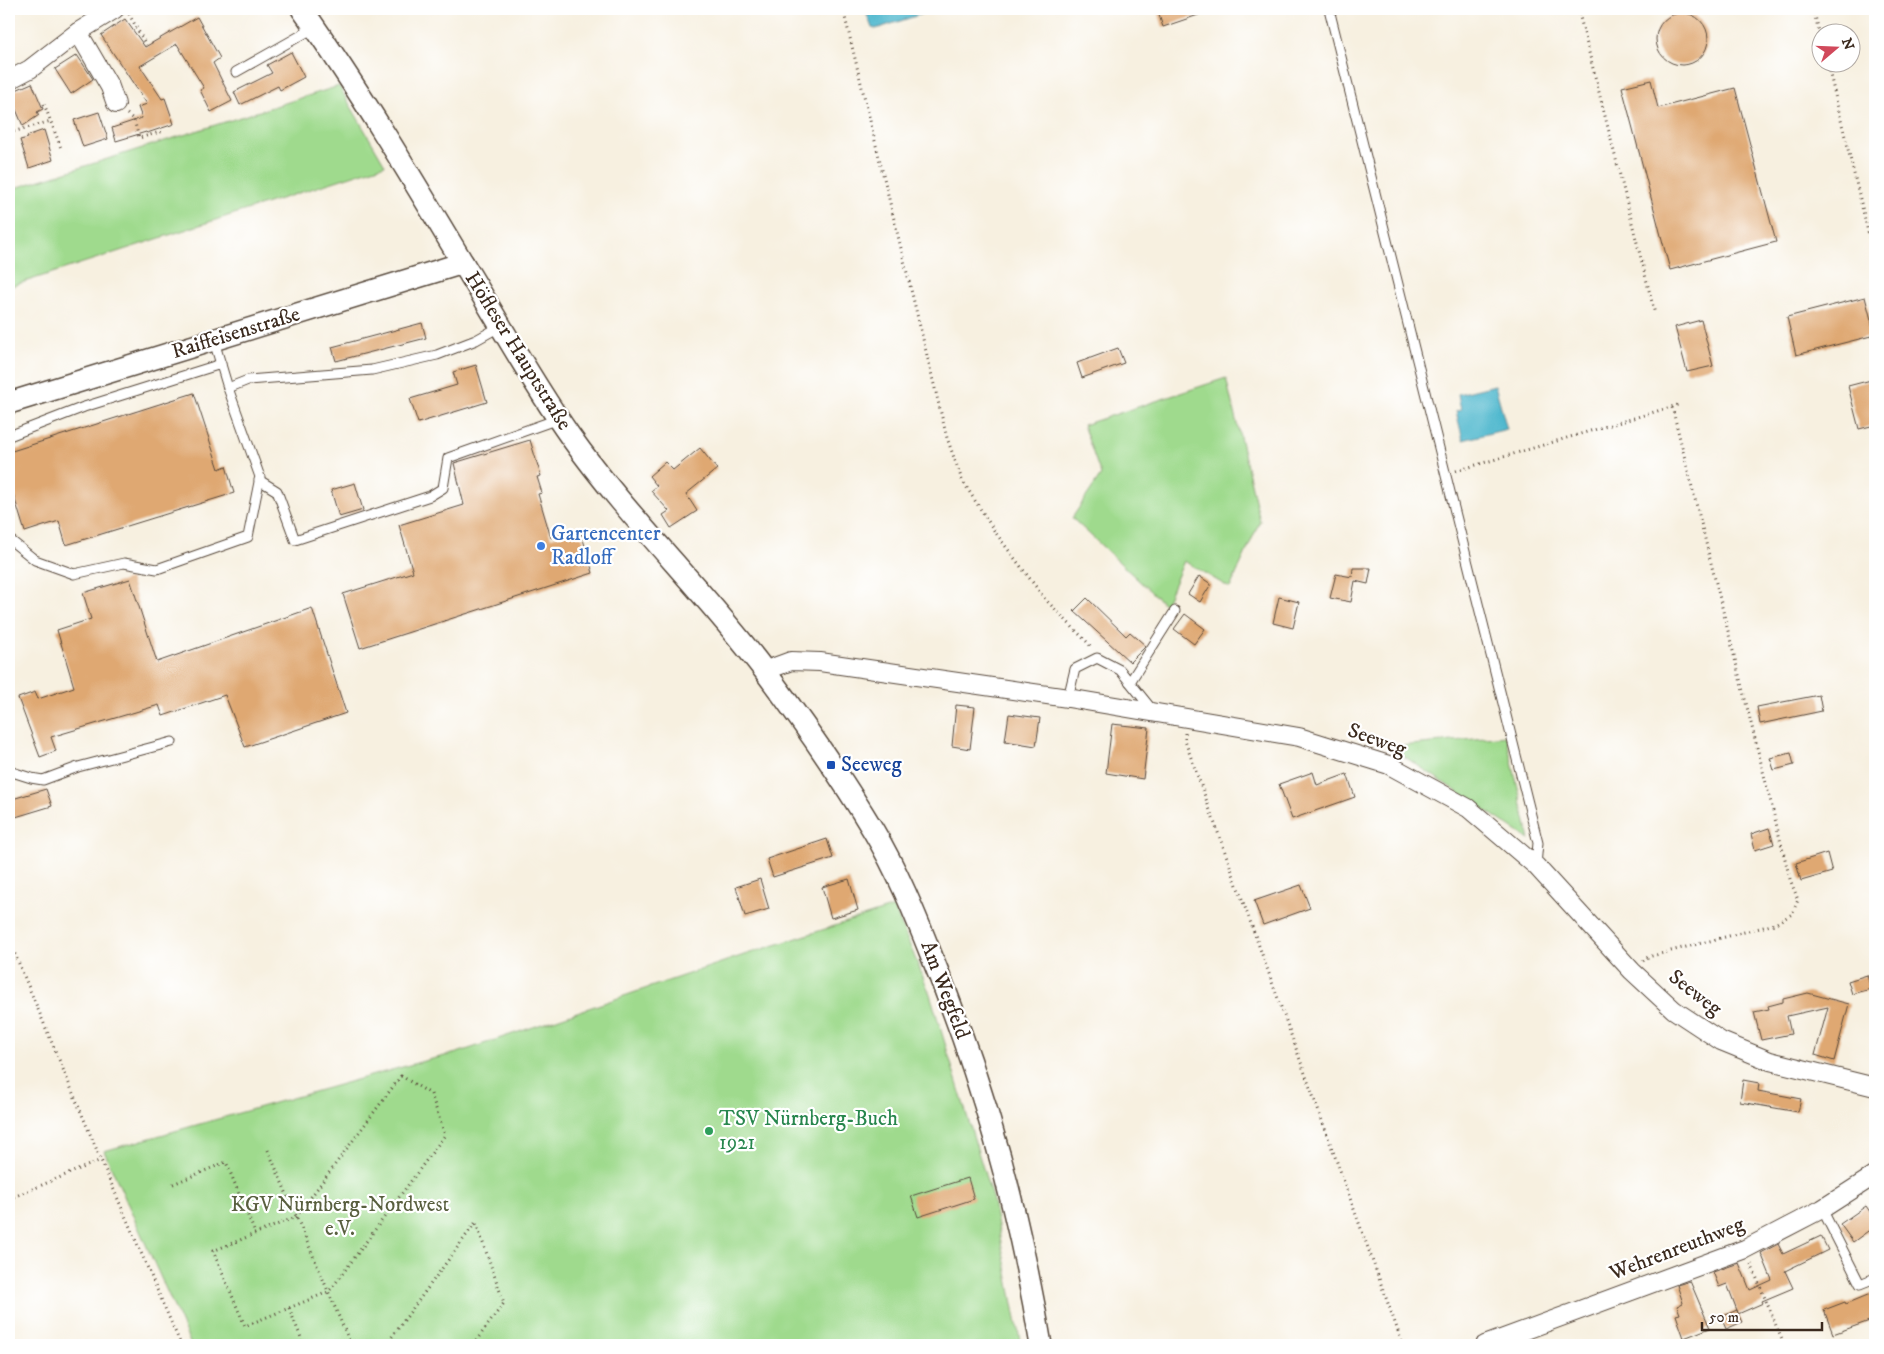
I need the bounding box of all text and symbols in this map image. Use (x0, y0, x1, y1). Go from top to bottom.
north arrow (1812, 22, 1862, 72)
text: N (1837, 36, 1858, 53)
street label: Höfleser Hauptstraße (459, 267, 577, 435)
street label: Raiffeisenstraße (169, 301, 304, 365)
place label: Gartencenter Radloff (551, 521, 661, 571)
marker: Gartencenter Radloff (535, 540, 547, 552)
street label: Seeweg (1344, 717, 1411, 763)
place label: Seeweg (841, 752, 902, 778)
marker: Seeweg (825, 759, 837, 771)
street label: Am Wegfeld (914, 937, 976, 1043)
street label: Seeweg (1663, 964, 1728, 1022)
place label: TSV Nürnberg-Buch 1921 (719, 1106, 898, 1156)
marker: TSV Nürnberg-Buch 1921 (703, 1125, 715, 1137)
park label: KGV Nürnberg-Nordwest e.V. (231, 1192, 450, 1242)
street label: Wehrenreuthweg (1605, 1211, 1749, 1287)
scale bar (1702, 1299, 1822, 1331)
text: 50 m (1709, 1308, 1739, 1327)

